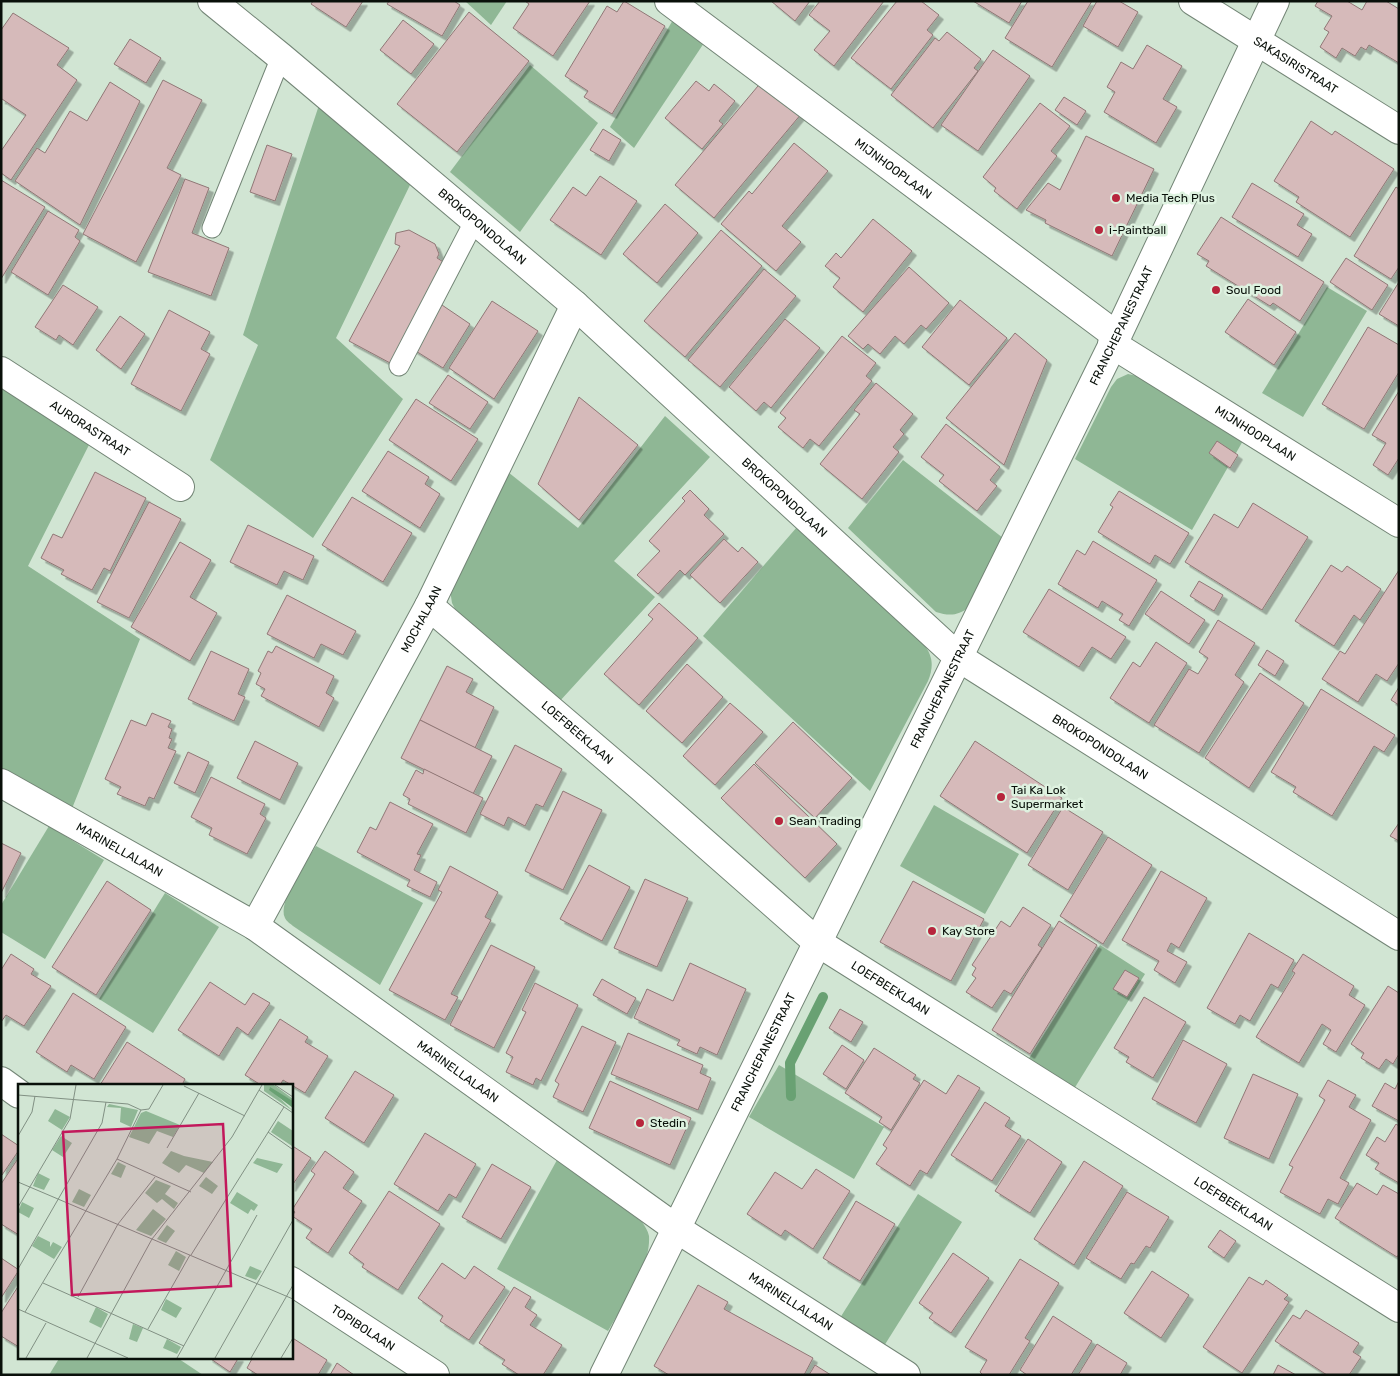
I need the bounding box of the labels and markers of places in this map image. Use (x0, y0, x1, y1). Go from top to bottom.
place label: Media Tech Plus (1126, 191, 1215, 205)
marker: Media Tech Plus (1110, 192, 1122, 204)
place label: i-Paintball (1109, 223, 1166, 237)
marker: i-Paintball (1093, 224, 1105, 236)
place label: Soul Food (1226, 283, 1281, 297)
marker: Soul Food (1210, 284, 1222, 296)
place label: Tai Ka Lok Supermarket (1011, 783, 1084, 811)
marker: Tai Ka Lok Supermarket (995, 791, 1007, 803)
place label: Sean Trading (789, 814, 861, 828)
marker: Sean Trading (773, 815, 785, 827)
place label: Kay Store (942, 924, 995, 938)
marker: Kay Store (926, 925, 938, 937)
place label: Stedin (650, 1116, 686, 1130)
marker: Stedin (634, 1117, 646, 1129)

